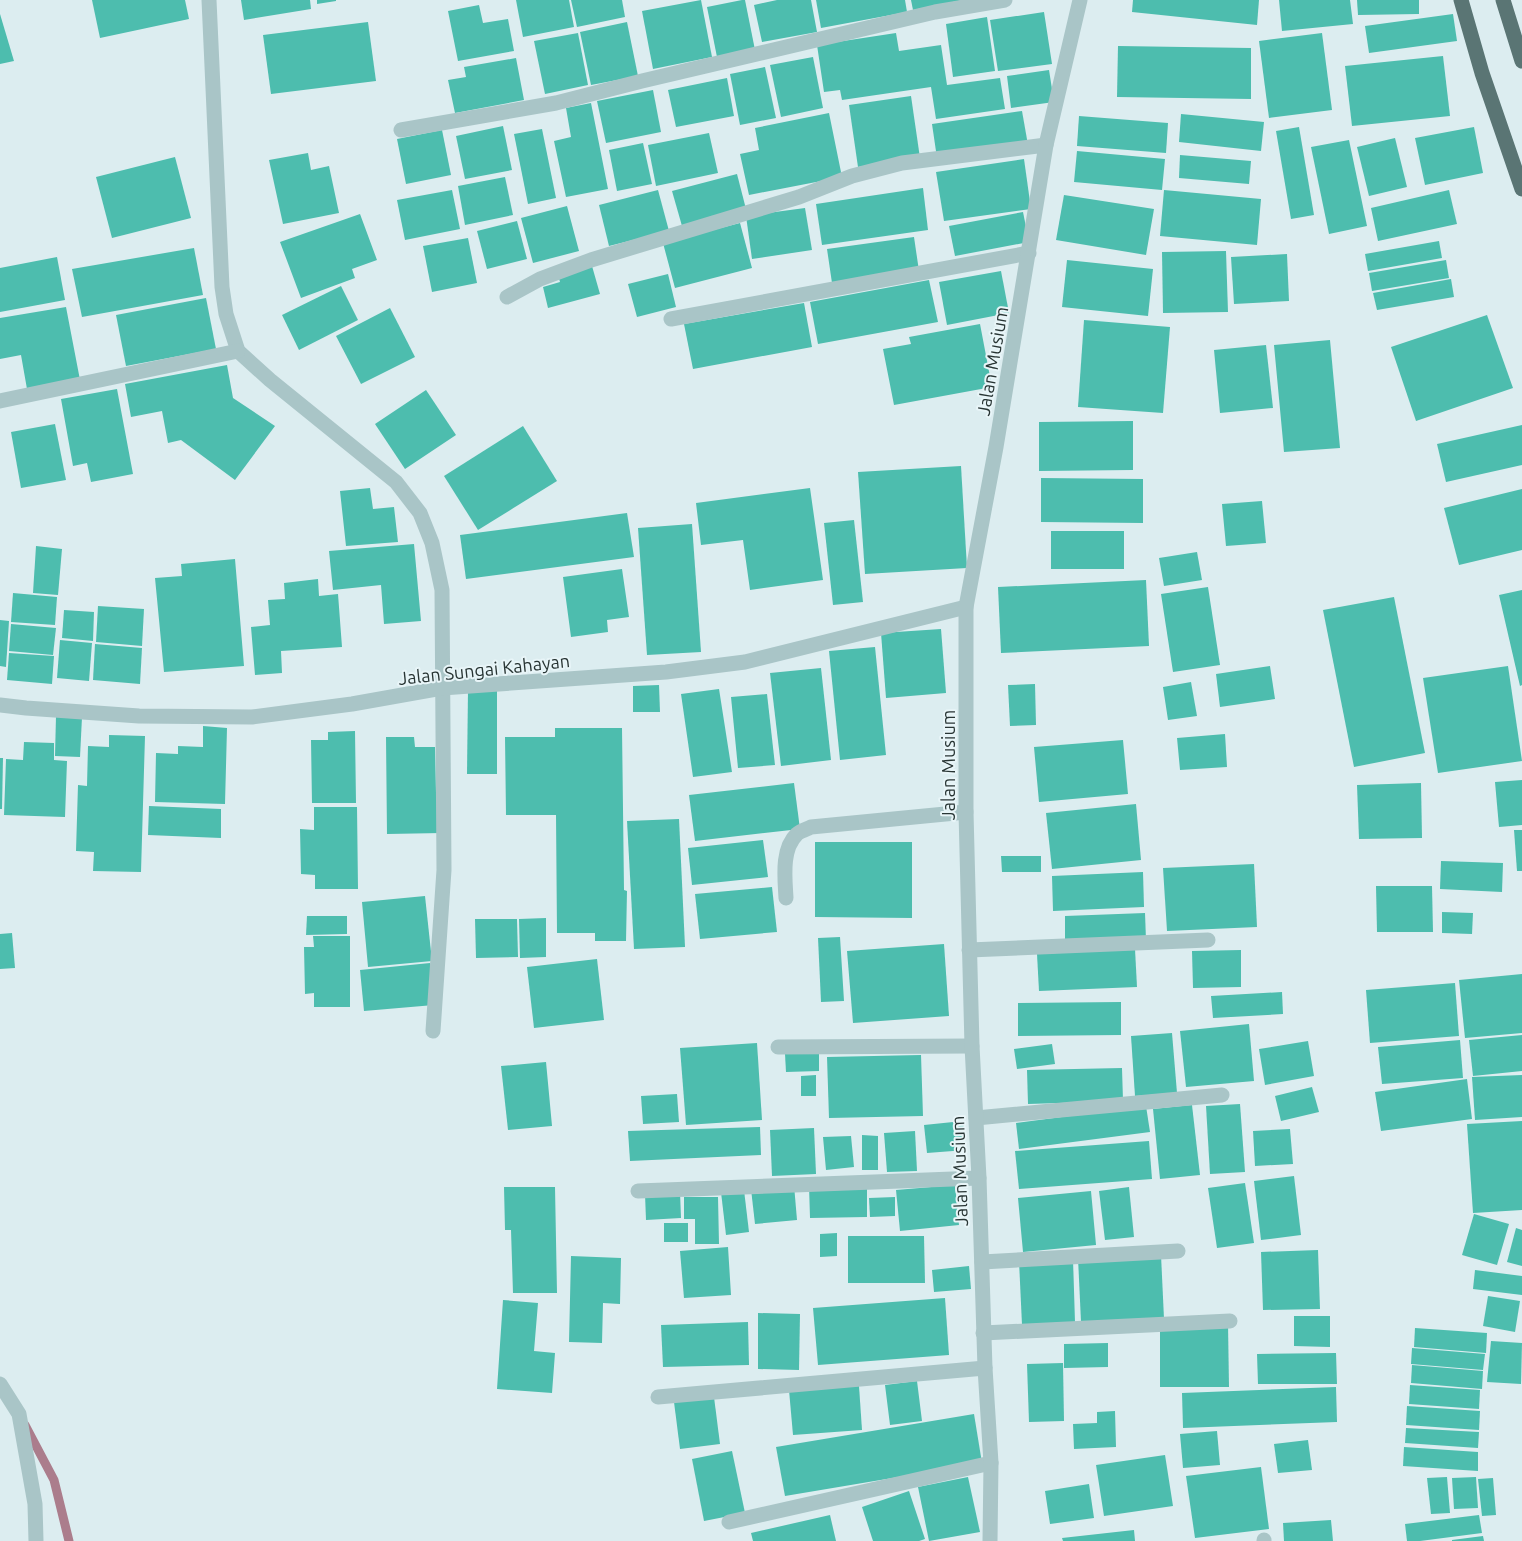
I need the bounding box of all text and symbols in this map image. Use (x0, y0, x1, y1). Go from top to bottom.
street label: Jalan Musium (973, 305, 1011, 417)
street label: Jalan Sungai Kahayan (397, 650, 571, 688)
street label: Jalan Musium (938, 710, 958, 820)
street label: Jalan Musium (947, 1115, 971, 1227)

